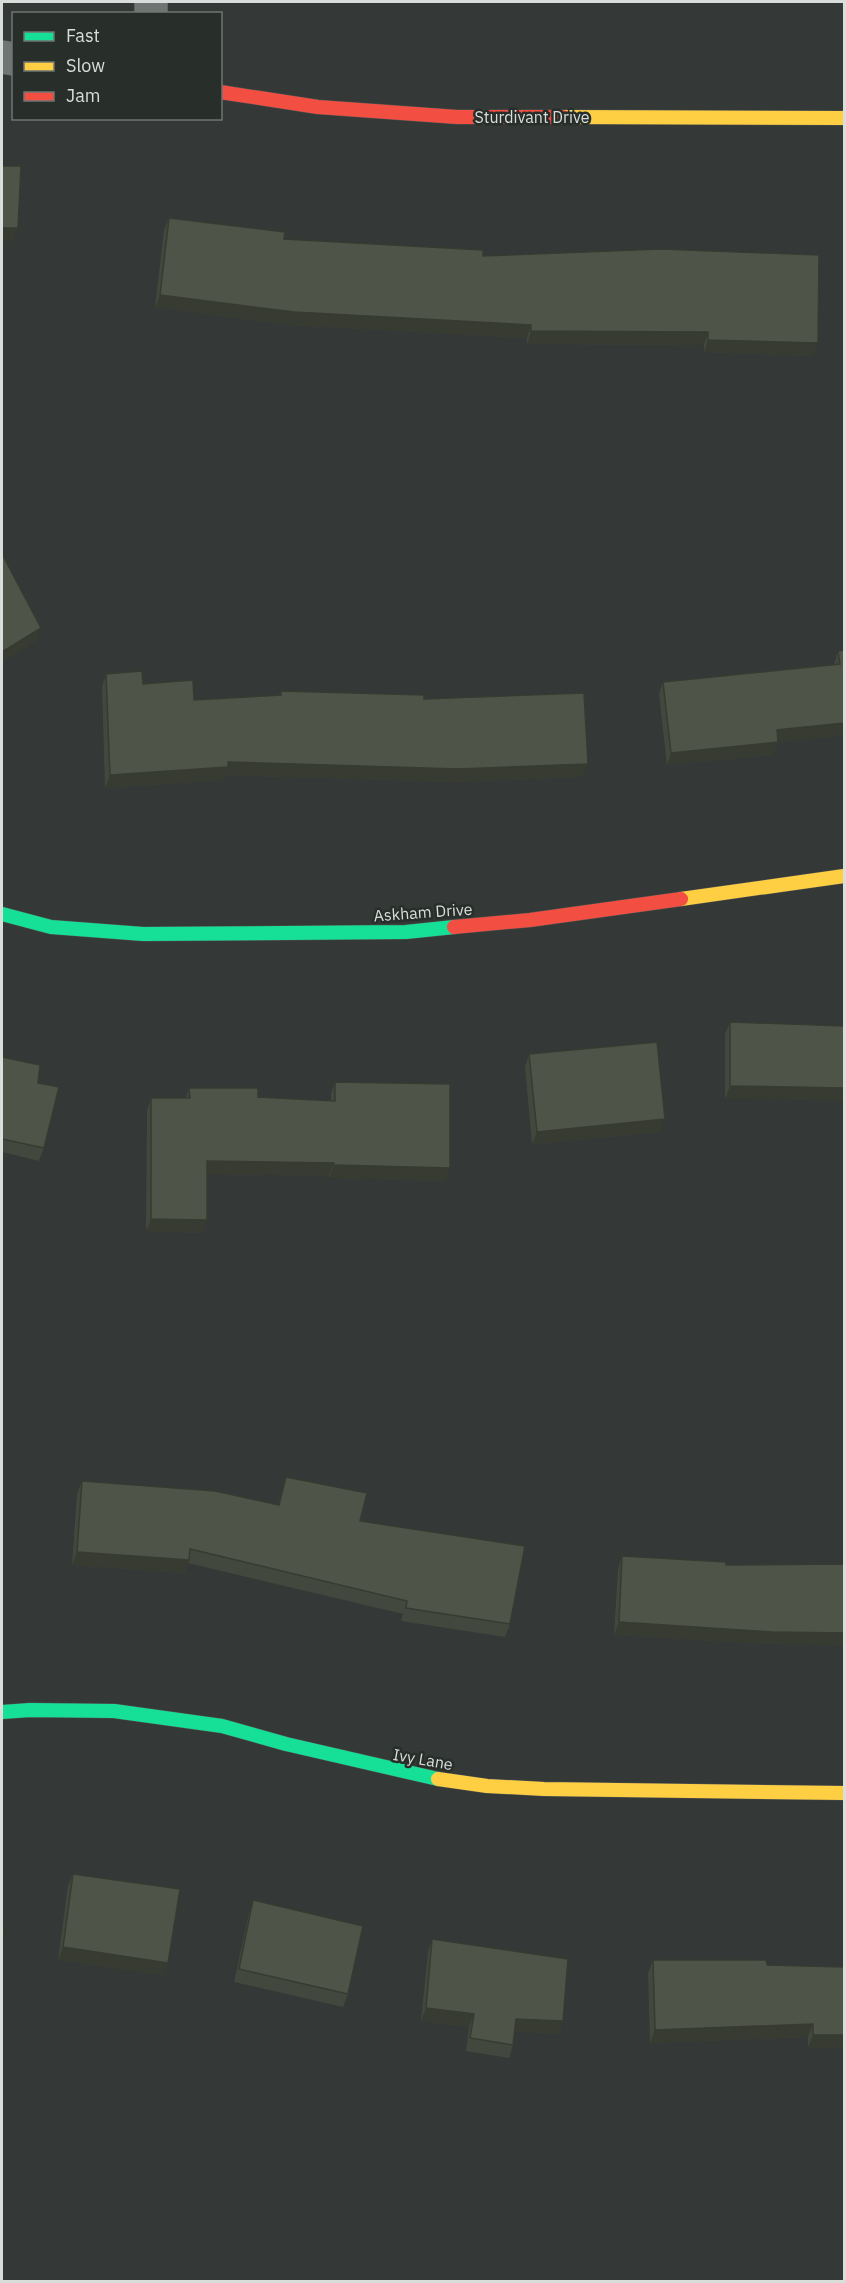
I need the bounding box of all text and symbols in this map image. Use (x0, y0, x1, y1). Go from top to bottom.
legend (12, 12, 222, 120)
text: Fast (66, 24, 100, 47)
text: Slow (66, 54, 105, 77)
text: Jam (66, 84, 101, 107)
street label: Sturdivant Drive (475, 107, 590, 127)
street label: Askham Drive (373, 899, 473, 925)
street label: Ivy Lane (391, 1744, 455, 1774)

